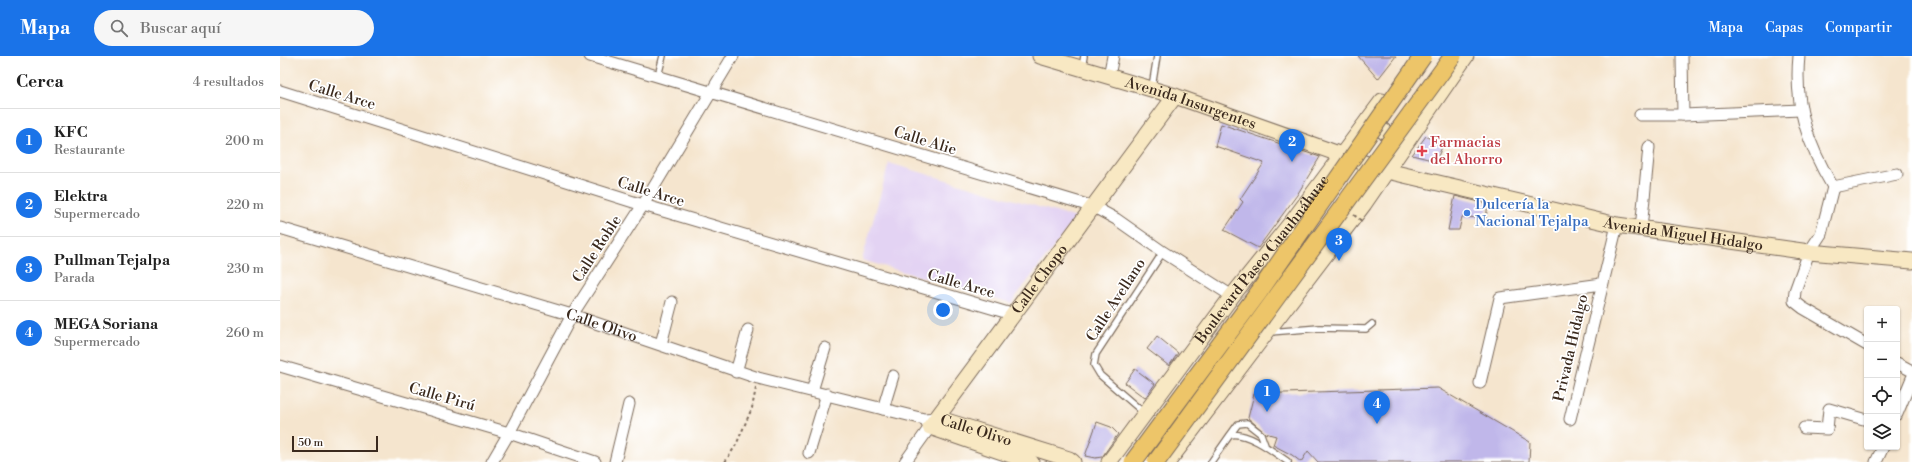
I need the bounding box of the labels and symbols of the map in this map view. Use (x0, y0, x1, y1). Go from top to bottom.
street label: Avenida Insurgentes (1122, 72, 1259, 134)
street label: Calle Arce (306, 76, 378, 114)
street label: Calle Alie (891, 122, 959, 160)
pin: 2 (1279, 129, 1305, 162)
place label: Farmacias del Ahorro (1430, 133, 1503, 169)
marker: Farmacias del Ahorro (1417, 146, 1427, 156)
street label: Boulevard Paseo Cuauhnáhuac (1190, 171, 1333, 348)
street label: Calle Arce (615, 173, 687, 211)
place label: Dulcería la Nacional Tejalpa (1475, 195, 1589, 231)
marker: Dulcería la Nacional Tejalpa (1462, 208, 1472, 218)
street label: Calle Roble (568, 212, 626, 286)
street label: Avenida Miguel Hidalgo (1601, 212, 1764, 255)
pin: 3 (1326, 228, 1352, 261)
street label: Calle Chopo (1007, 240, 1072, 318)
street label: Calle Avellano (1082, 255, 1150, 345)
street label: Calle Arce (925, 265, 997, 303)
street label: Privada Hidalgo (1549, 292, 1593, 404)
your location (933, 300, 953, 320)
street label: Calle Olivo (564, 304, 640, 346)
street label: Calle Pirú (407, 378, 478, 416)
pin: 1 (1254, 379, 1280, 412)
pin: 4 (1364, 391, 1390, 424)
street label: Calle Olivo (938, 410, 1014, 450)
scale bar (292, 434, 378, 453)

